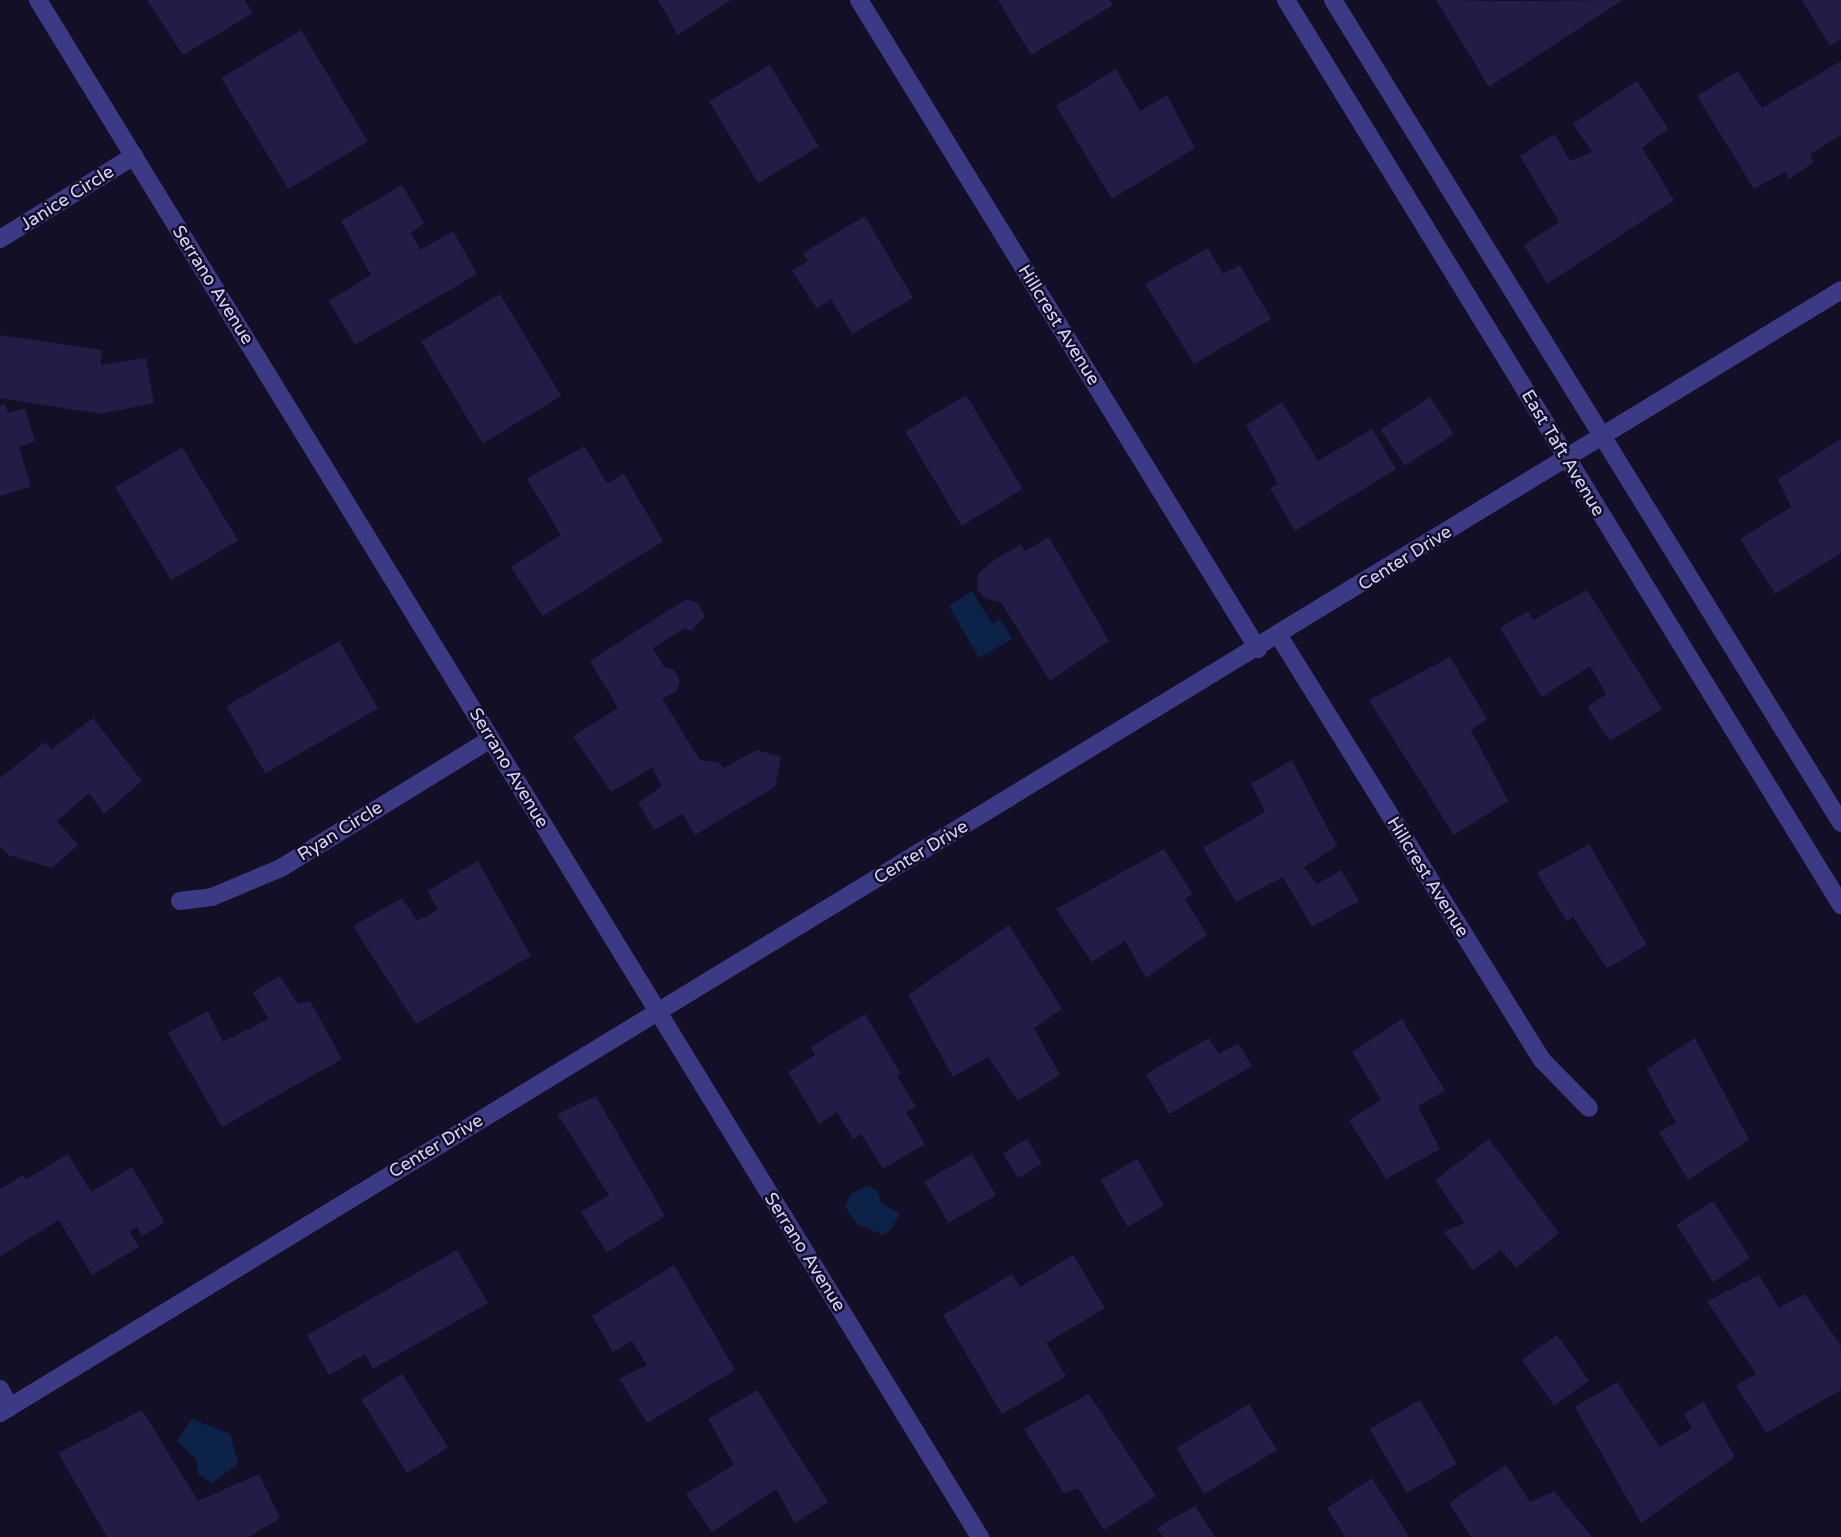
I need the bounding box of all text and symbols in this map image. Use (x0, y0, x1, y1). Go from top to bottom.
street label: Janice Circle (16, 161, 118, 235)
street label: Serrano Avenue (168, 222, 258, 348)
street label: Hillcrest Avenue (1013, 261, 1105, 389)
street label: East Taft Avenue (1517, 386, 1609, 520)
street label: Center Drive (1354, 521, 1456, 595)
street label: Serrano Avenue (465, 704, 553, 832)
street label: Ryan Circle (294, 796, 386, 866)
street label: Hillcrest Avenue (1382, 813, 1474, 941)
street label: Center Drive (870, 815, 972, 889)
street label: Center Drive (385, 1109, 487, 1183)
street label: Serrano Avenue (760, 1189, 850, 1315)

